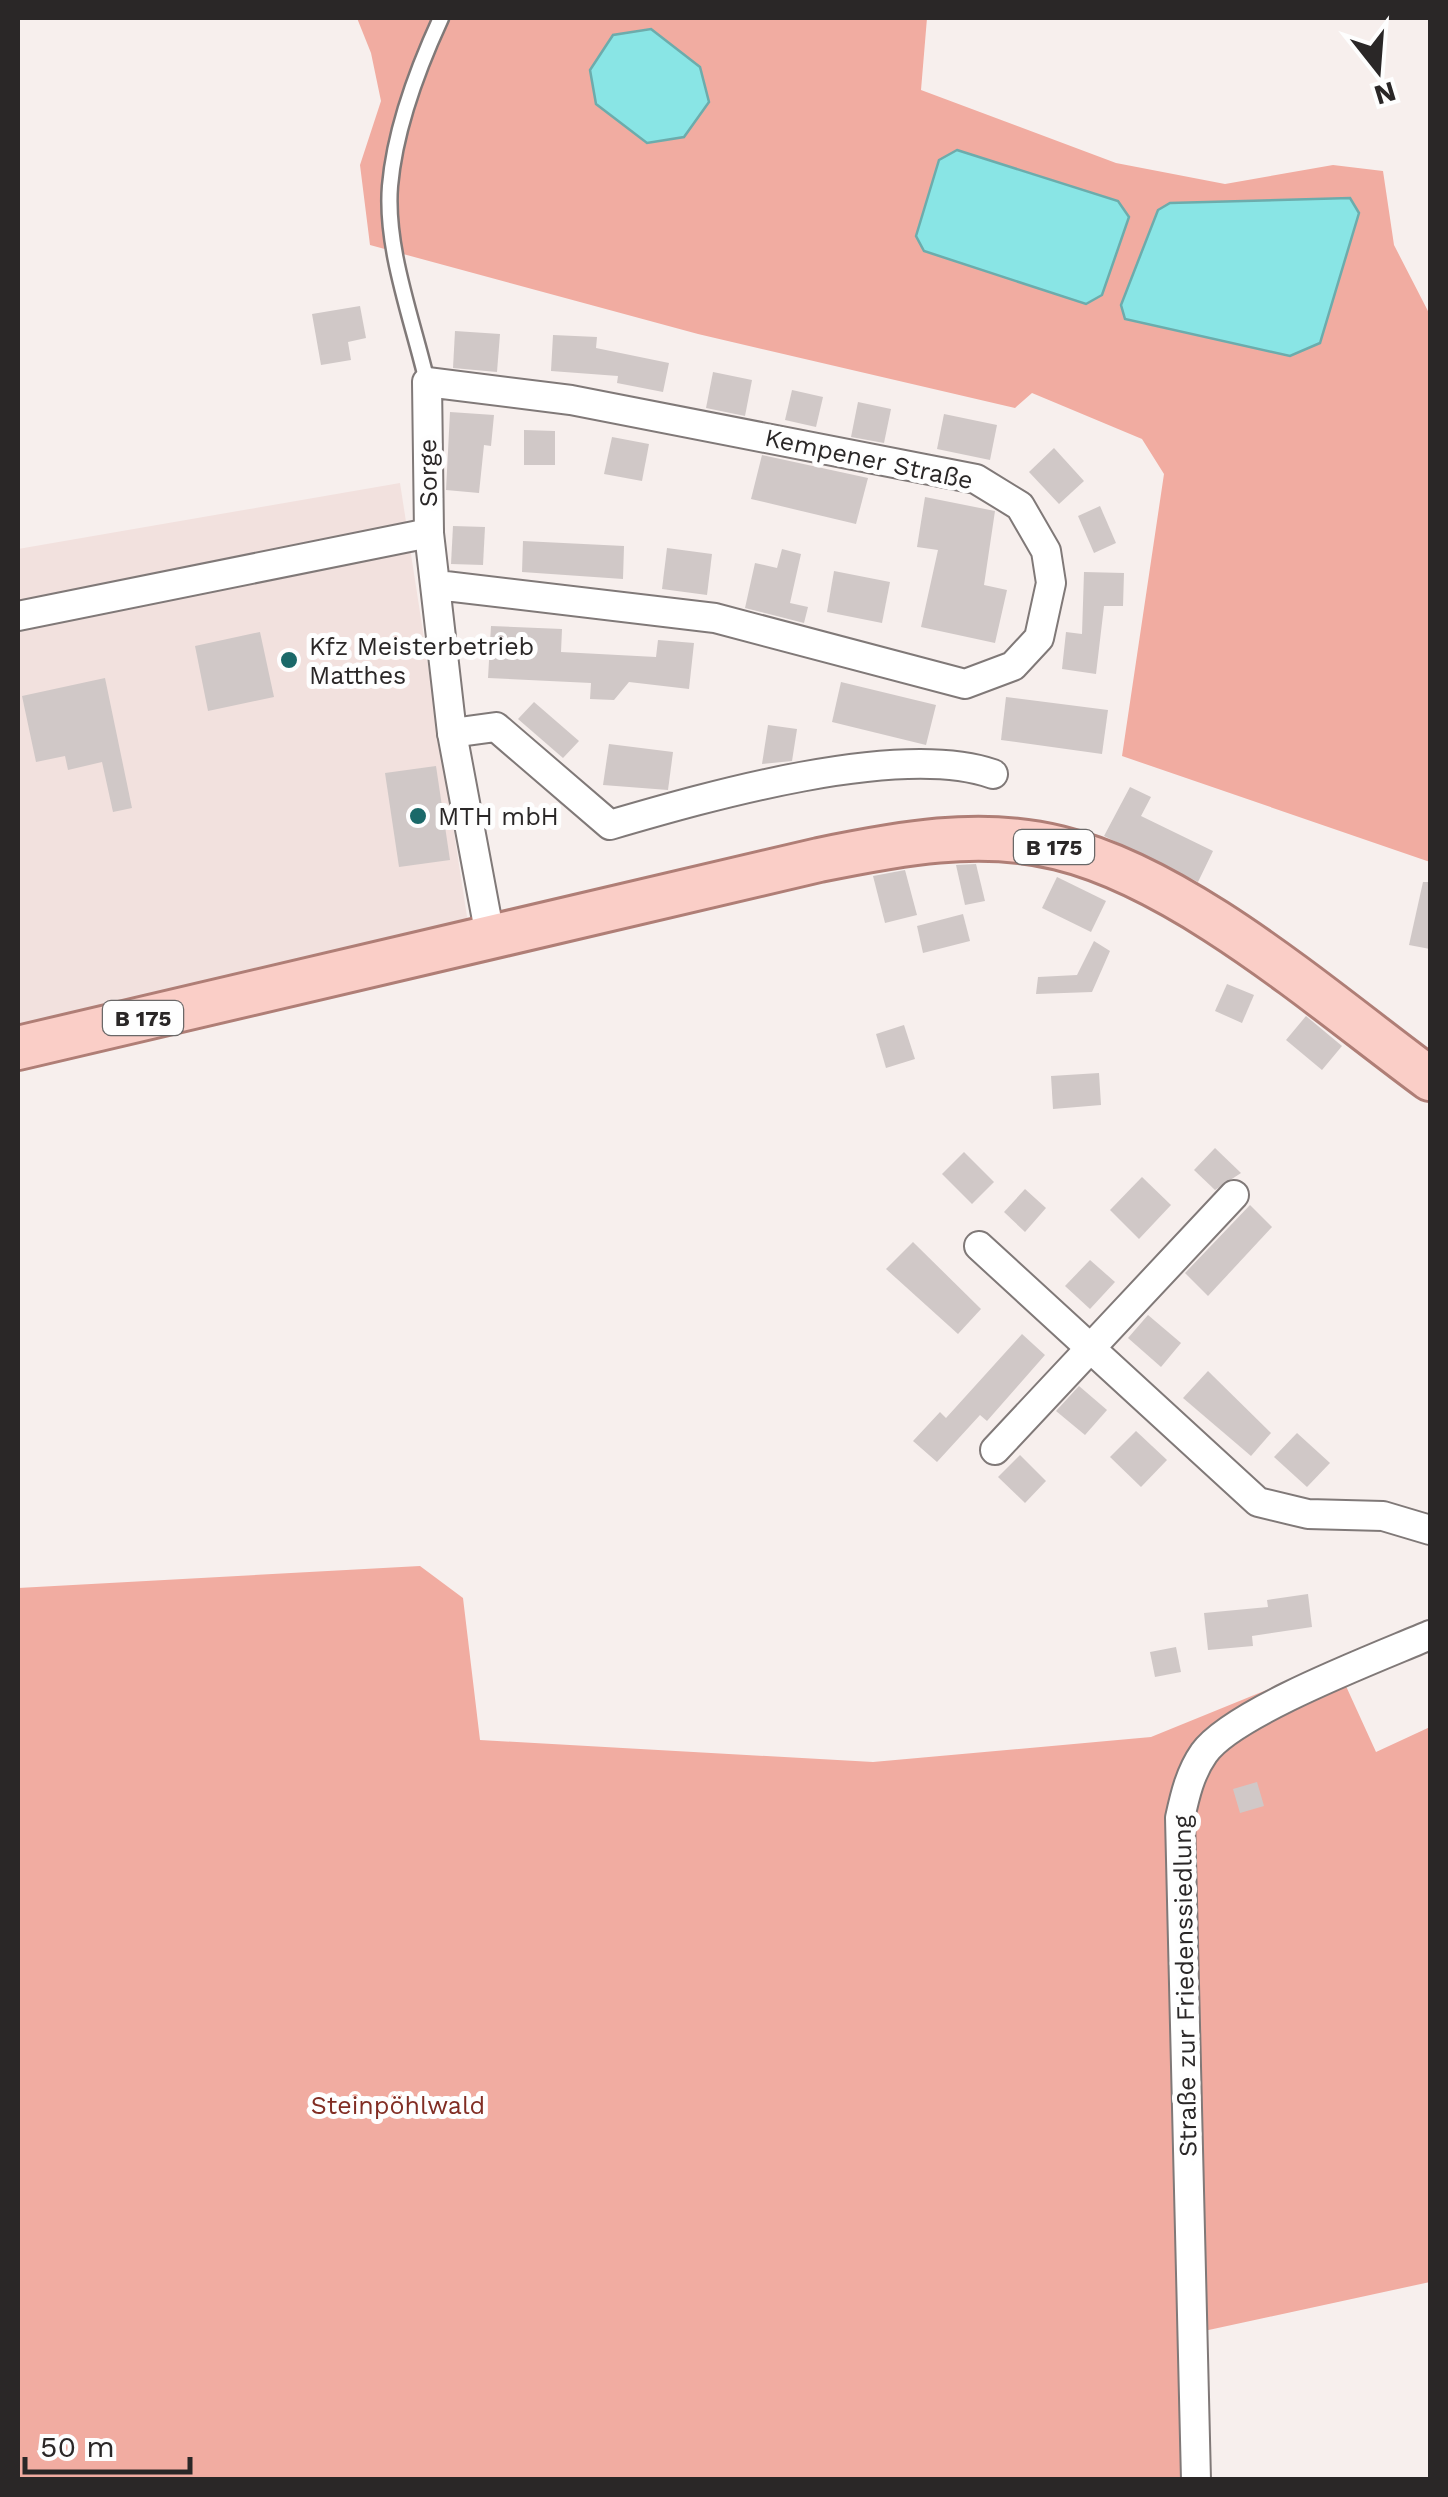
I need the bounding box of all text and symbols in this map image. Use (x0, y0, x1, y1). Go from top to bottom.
north arrow (1328, 20, 1428, 120)
text: N (1370, 75, 1400, 112)
street label: Kempener Straße (762, 423, 976, 495)
street label: Sorge (413, 439, 443, 507)
place label: Kfz Meisterbetrieb Matthes (309, 632, 534, 690)
marker: Kfz Meisterbetrieb Matthes (278, 649, 300, 671)
place label: MTH mbH (438, 802, 559, 831)
marker: MTH mbH (407, 805, 429, 827)
road number: B 175 (1014, 830, 1094, 864)
road number: B 175 (103, 1001, 183, 1035)
street label: Straße zur Friedenssiedlung (1168, 1814, 1202, 2157)
park label: Steinpöhlwald (311, 2091, 485, 2120)
scale bar (25, 2412, 190, 2474)
text: 50 m (40, 2429, 115, 2464)

